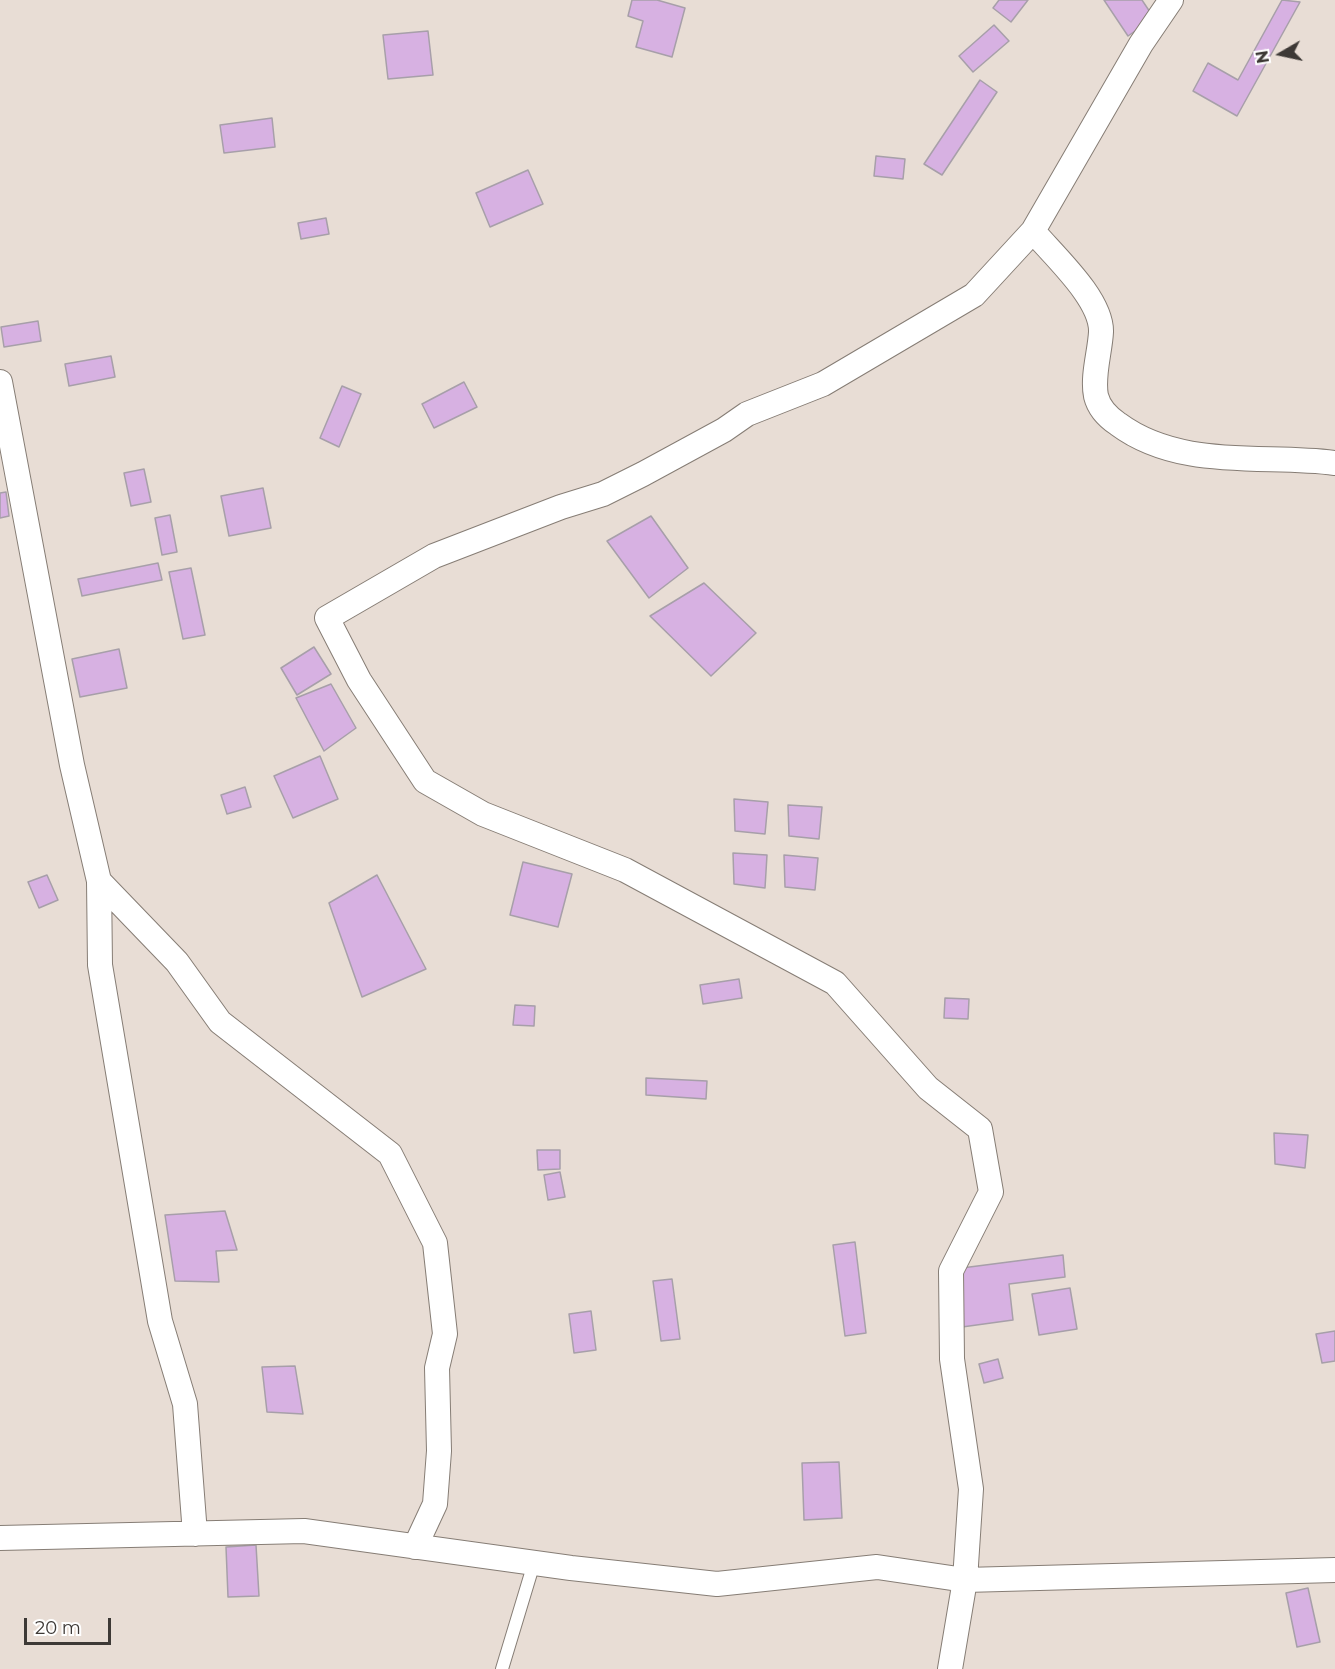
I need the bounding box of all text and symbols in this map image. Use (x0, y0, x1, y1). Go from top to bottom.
north arrow (1251, 24, 1311, 84)
text: N (1252, 49, 1273, 65)
scale bar (27, 1606, 114, 1644)
text: 20 m (35, 1617, 81, 1639)

